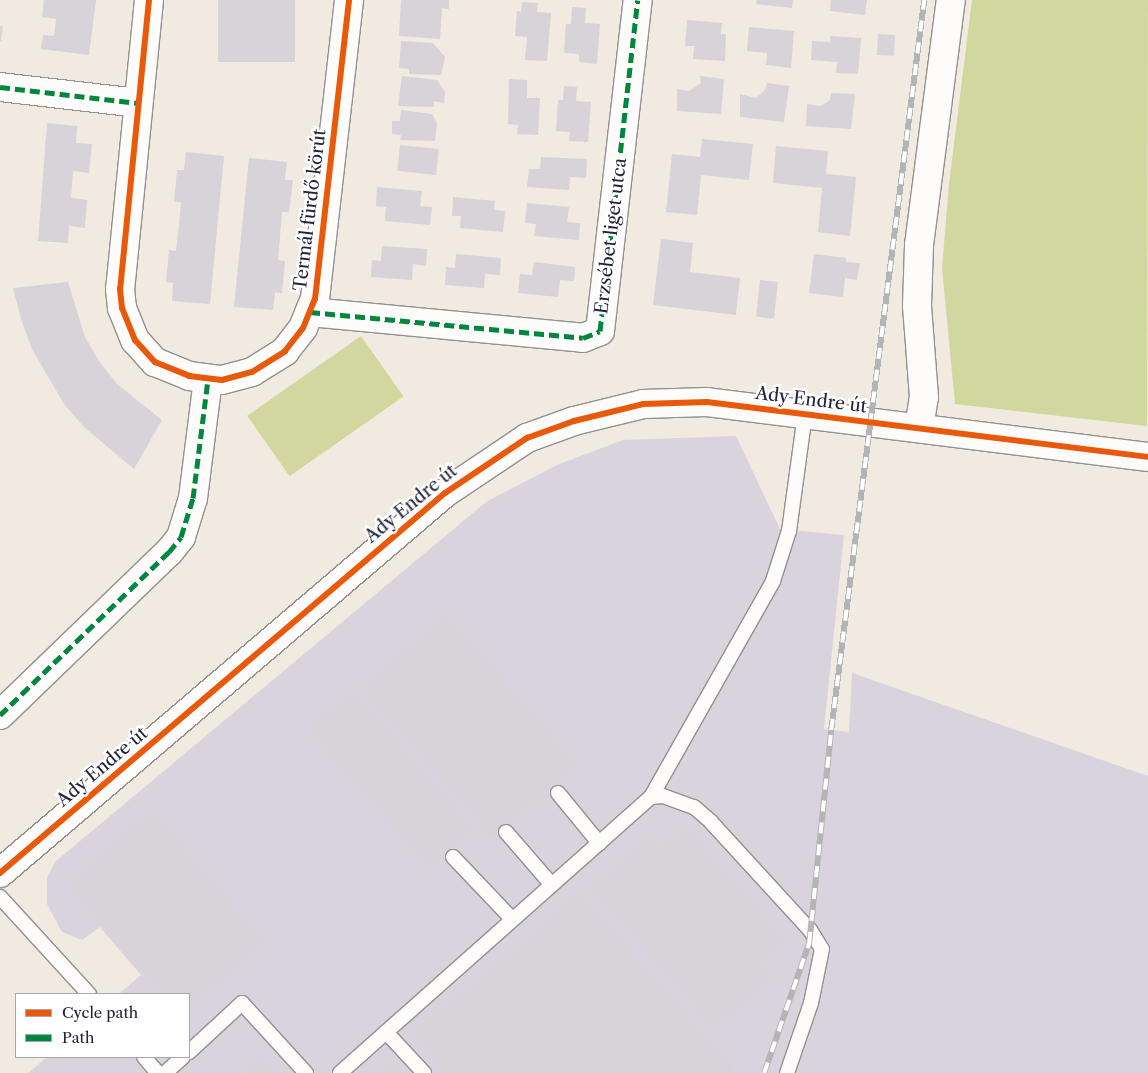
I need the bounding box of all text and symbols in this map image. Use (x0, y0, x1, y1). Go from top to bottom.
street label: Termál fürdő körút (289, 128, 331, 292)
street label: Erzsébet liget utca (591, 157, 631, 315)
street label: Ady Endre út (754, 382, 868, 418)
street label: Ady Endre út (360, 460, 462, 548)
street label: Ady Endre út (52, 722, 152, 812)
legend (15, 993, 190, 1058)
text: Cycle path (62, 1003, 138, 1022)
text: Path (62, 1028, 94, 1047)

